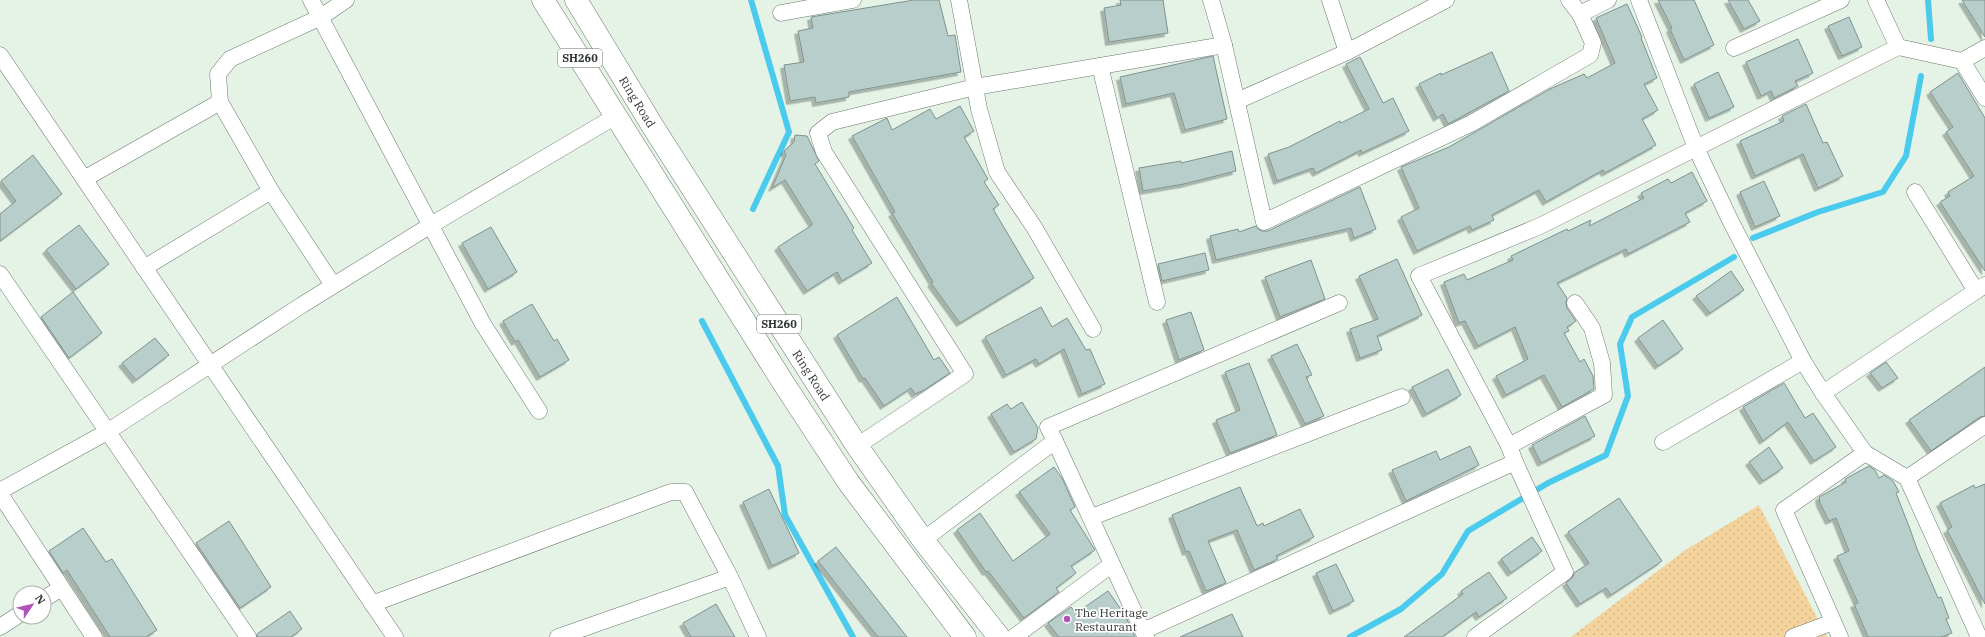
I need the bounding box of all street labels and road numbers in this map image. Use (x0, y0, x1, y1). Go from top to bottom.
road number: SH260 (558, 49, 602, 67)
street label: Ring Road (616, 73, 659, 130)
road number: SH260 (757, 315, 801, 333)
street label: Ring Road (790, 347, 833, 403)

